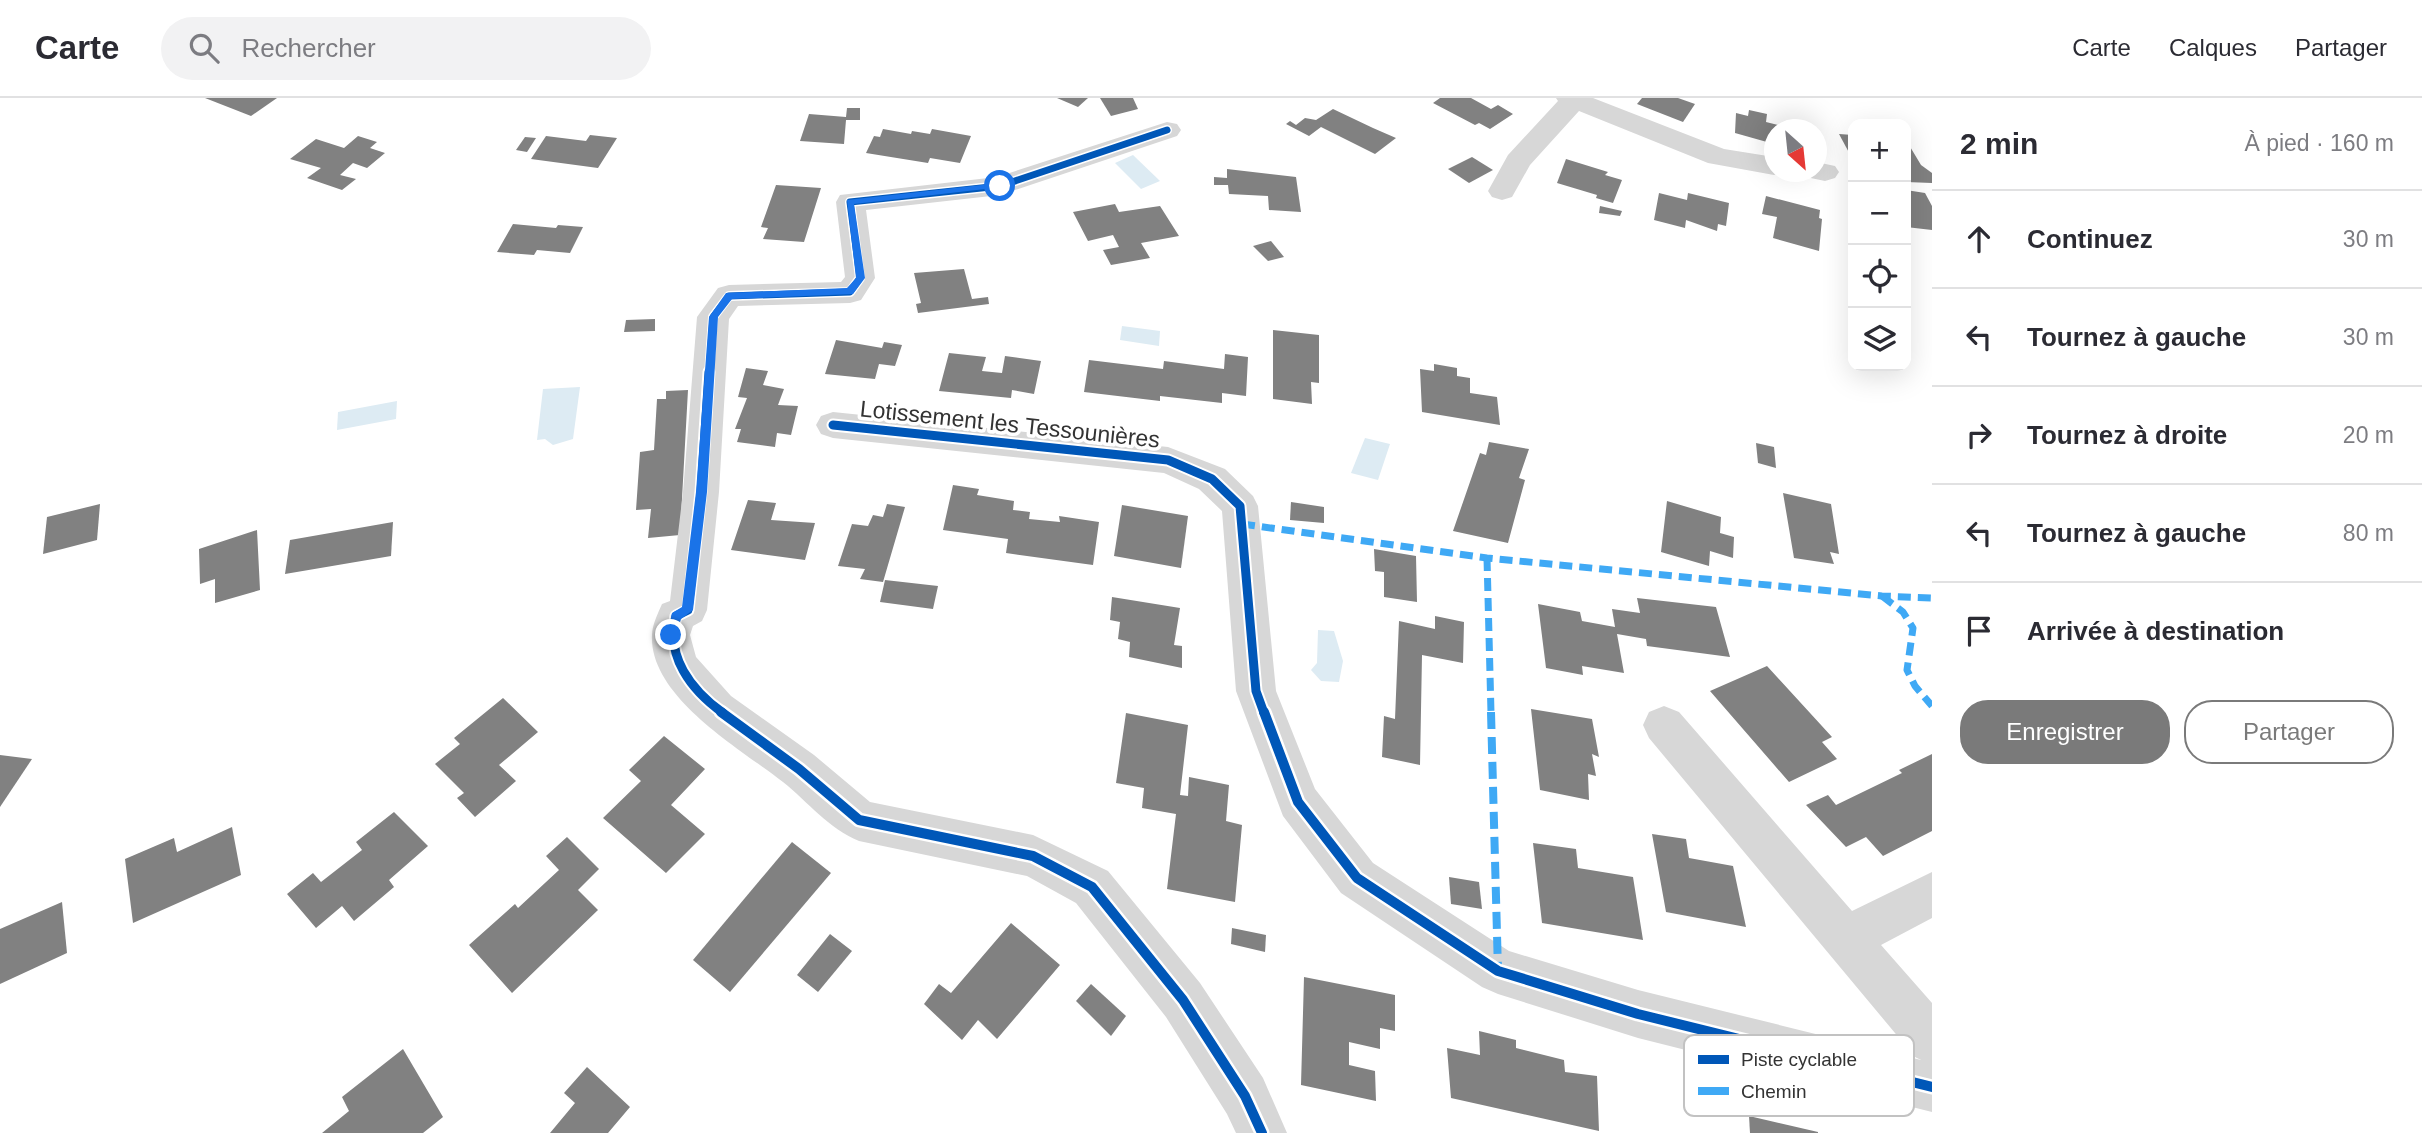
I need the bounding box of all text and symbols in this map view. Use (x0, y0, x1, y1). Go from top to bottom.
search box (161, 17, 651, 80)
text: Carte (35, 29, 119, 66)
icon: search (185, 29, 223, 67)
text: Rechercher (241, 33, 376, 63)
text: Carte (2072, 34, 2131, 61)
text: Calques (2169, 34, 2257, 61)
text: Partager (2295, 34, 2387, 61)
north arrow (1764, 119, 1827, 182)
map controls (1848, 119, 1911, 371)
button: + (1848, 119, 1911, 182)
text: 2 min (1960, 127, 2038, 160)
text: À pied · 160 m (2244, 130, 2394, 156)
route start (984, 170, 1015, 201)
button: − (1848, 182, 1911, 245)
icon: ahead (1960, 220, 1998, 258)
text: Continuez (2027, 224, 2153, 254)
text: 30 m (2343, 226, 2394, 252)
button: locate (1848, 245, 1911, 308)
button: layers (1848, 308, 1911, 371)
icon: left (1960, 318, 1998, 356)
text: Tournez à gauche (2027, 322, 2246, 352)
text: 30 m (2343, 324, 2394, 350)
street label: Lotissement les Tessounières (859, 395, 1161, 453)
icon: right (1960, 416, 1998, 454)
text: Tournez à droite (2027, 420, 2227, 450)
text: 20 m (2343, 422, 2394, 448)
icon: left (1960, 514, 1998, 552)
text: Tournez à gauche (2027, 518, 2246, 548)
text: 80 m (2343, 520, 2394, 546)
icon: arrive (1960, 612, 1998, 650)
text: Arrivée à destination (2027, 616, 2284, 646)
route end (655, 619, 686, 650)
button: Enregistrer (1960, 700, 2170, 764)
button: Partager (2184, 700, 2394, 764)
legend (1684, 1035, 1914, 1116)
text: Piste cyclable (1741, 1049, 1857, 1070)
text: Chemin (1741, 1081, 1806, 1102)

